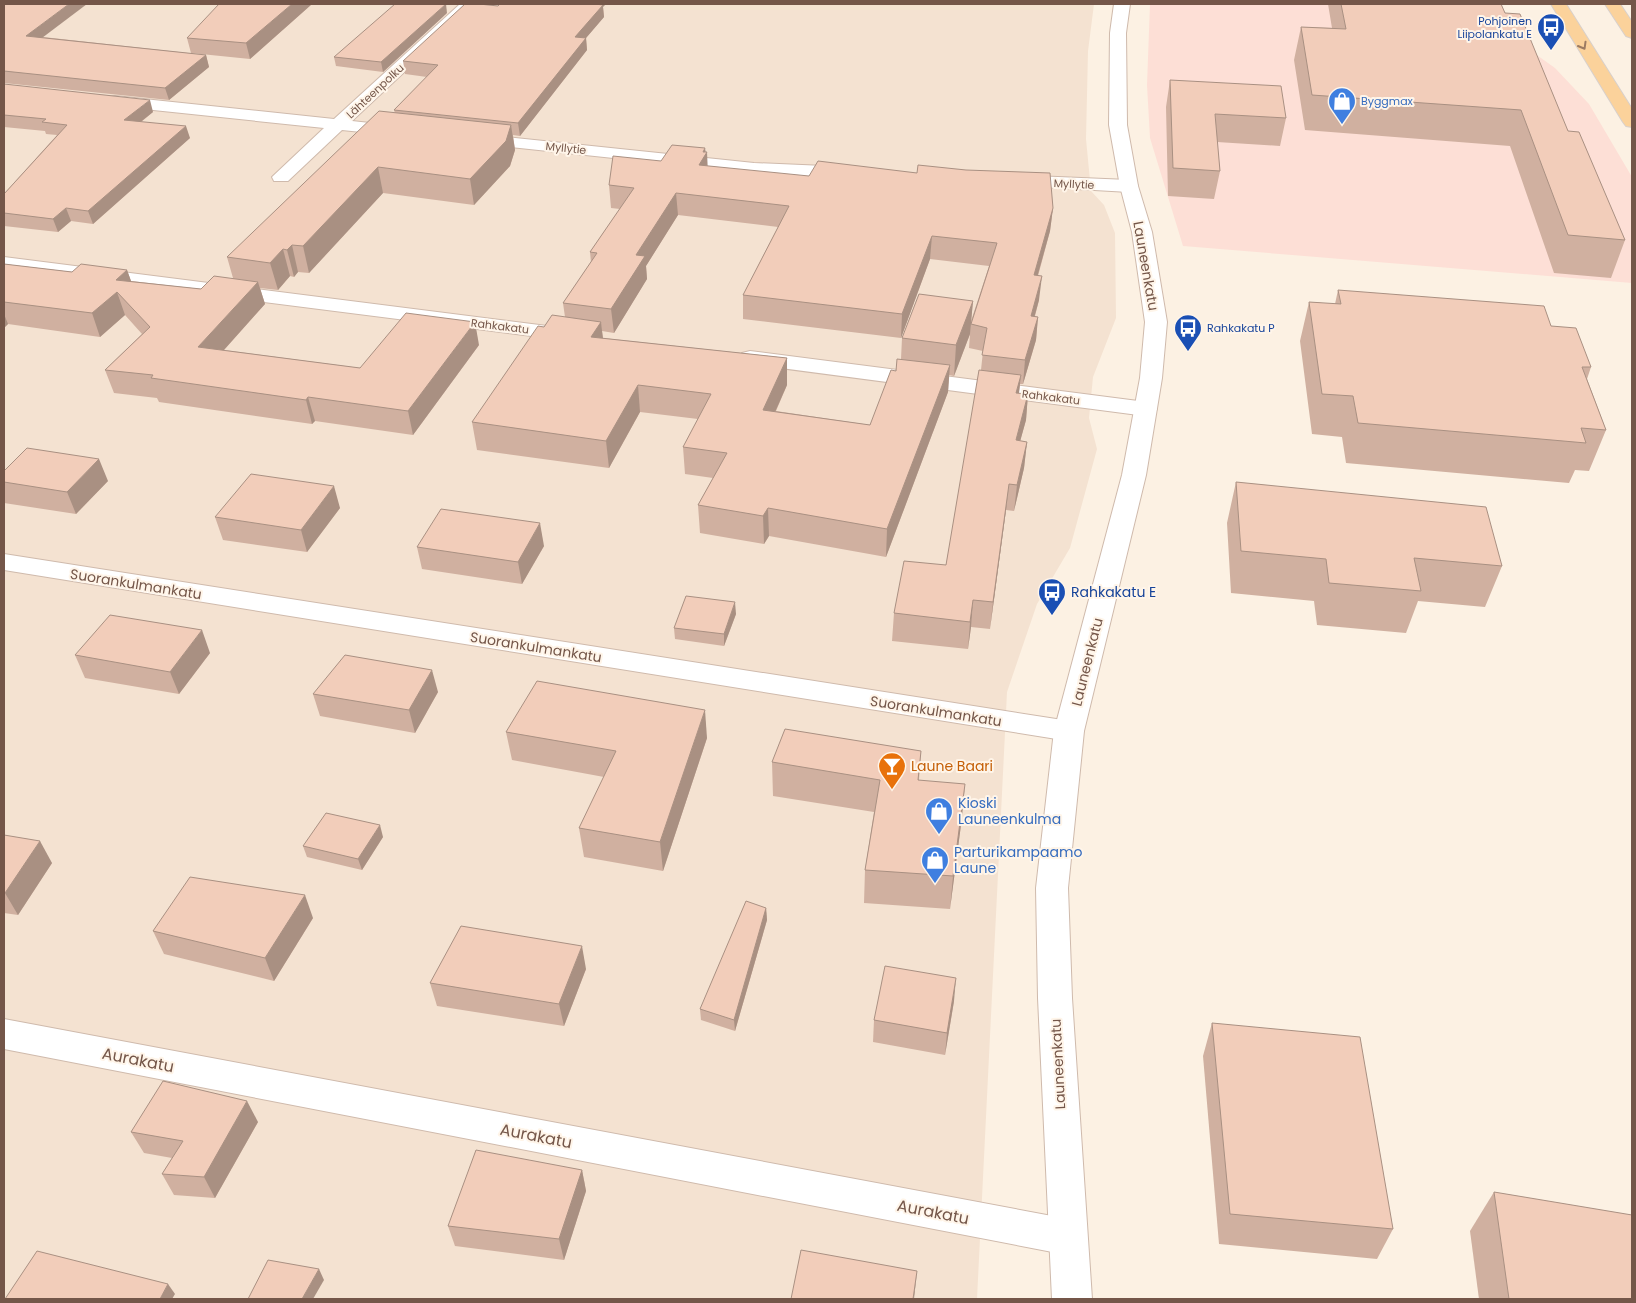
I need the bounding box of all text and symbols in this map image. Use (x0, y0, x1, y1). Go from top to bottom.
bus stop icon: Pohjoinen Liipolankatu E (1536, 12, 1566, 51)
place label: Pohjoinen Liipolankatu E (1457, 13, 1532, 42)
one-way arrow (1577, 40, 1587, 49)
street label: Lähteenpolku (343, 60, 407, 122)
shop icon: Byggmax (1327, 86, 1357, 125)
place label: Byggmax (1361, 93, 1414, 109)
street label: Myllytie (545, 138, 587, 158)
street label: Myllytie (1053, 175, 1095, 193)
street label: Launeenkatu (1128, 220, 1164, 312)
bus stop icon: Rahkakatu P (1173, 313, 1203, 352)
street label: Rahkakatu (470, 314, 530, 338)
place label: Rahkakatu P (1207, 320, 1275, 336)
street label: Rahkakatu (1021, 385, 1081, 409)
street label: Suorankulmankatu (69, 564, 203, 604)
bus stop icon: Rahkakatu E (1037, 577, 1067, 616)
place label: Rahkakatu E (1071, 582, 1156, 602)
street label: Launeenkatu (1066, 616, 1108, 708)
street label: Suorankulmankatu (469, 627, 603, 667)
street label: Suorankulmankatu (869, 691, 1003, 731)
bar icon: Laune Baari (877, 751, 907, 790)
place label: Laune Baari (911, 756, 993, 776)
place label: Kioski Launeenkulma (958, 793, 1061, 829)
shop icon: Kioski Launeenkulma (924, 796, 954, 835)
place label: Parturikampaamo Laune (954, 842, 1082, 878)
shop icon: Parturikampaamo Laune (920, 845, 950, 884)
street label: Launeenkatu (1046, 1018, 1070, 1110)
street label: Aurakatu (100, 1042, 176, 1078)
street label: Aurakatu (498, 1118, 574, 1154)
street label: Aurakatu (895, 1194, 971, 1230)

